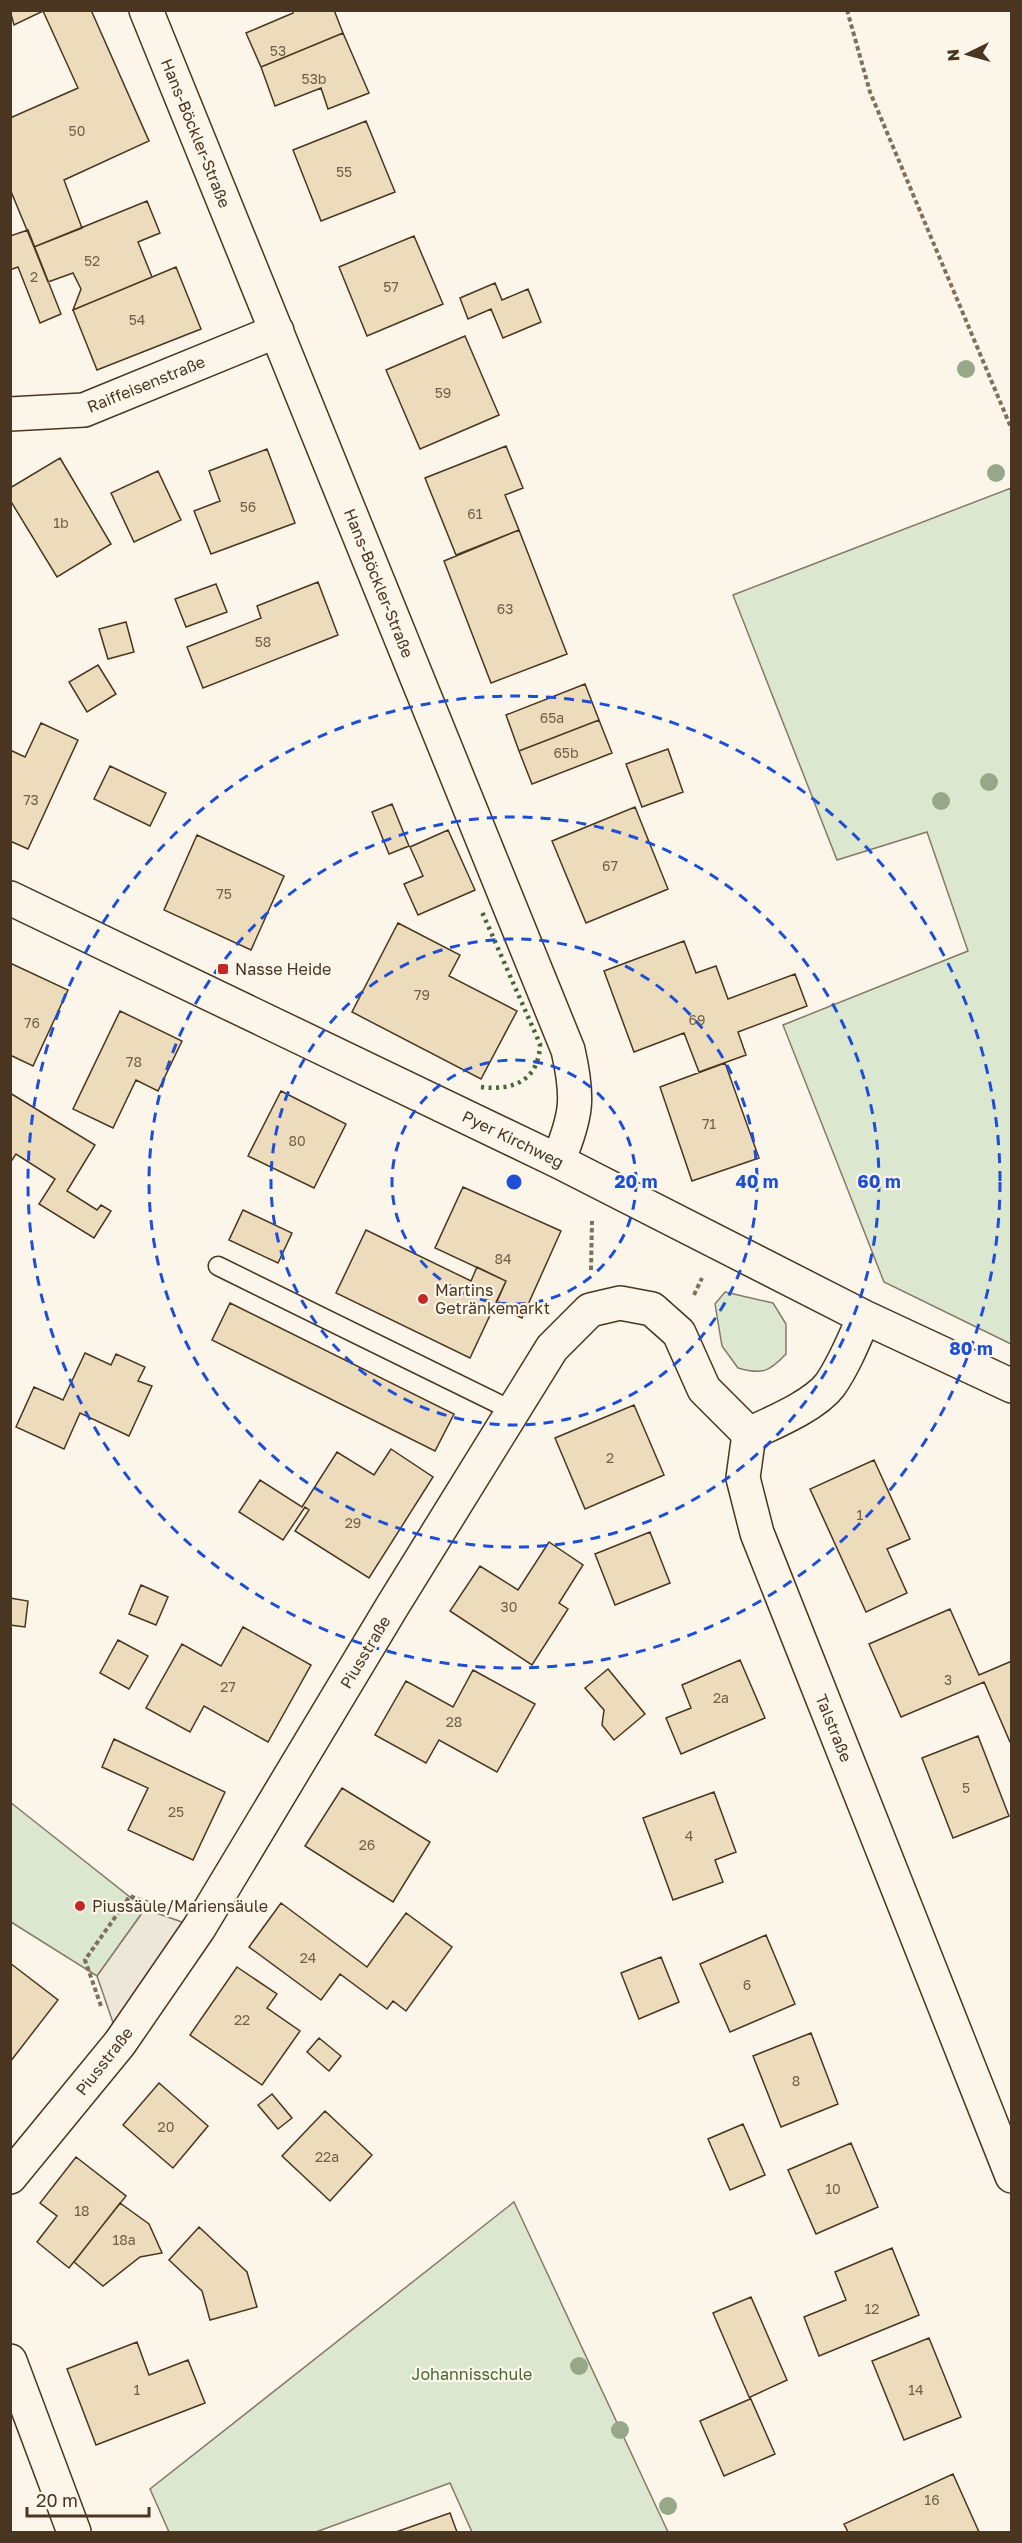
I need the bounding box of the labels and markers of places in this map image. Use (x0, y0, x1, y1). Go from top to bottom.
place label: Nasse Heide (235, 959, 331, 979)
marker: Nasse Heide (216, 962, 230, 976)
centre of rings (504, 1172, 524, 1192)
place label: Martins Getränkemarkt (435, 1280, 550, 1318)
marker: Martins Getränkemarkt (416, 1292, 430, 1306)
place label: Piussäule/Mariensäule (92, 1896, 268, 1916)
marker: Piussäule/Mariensäule (73, 1899, 87, 1913)

